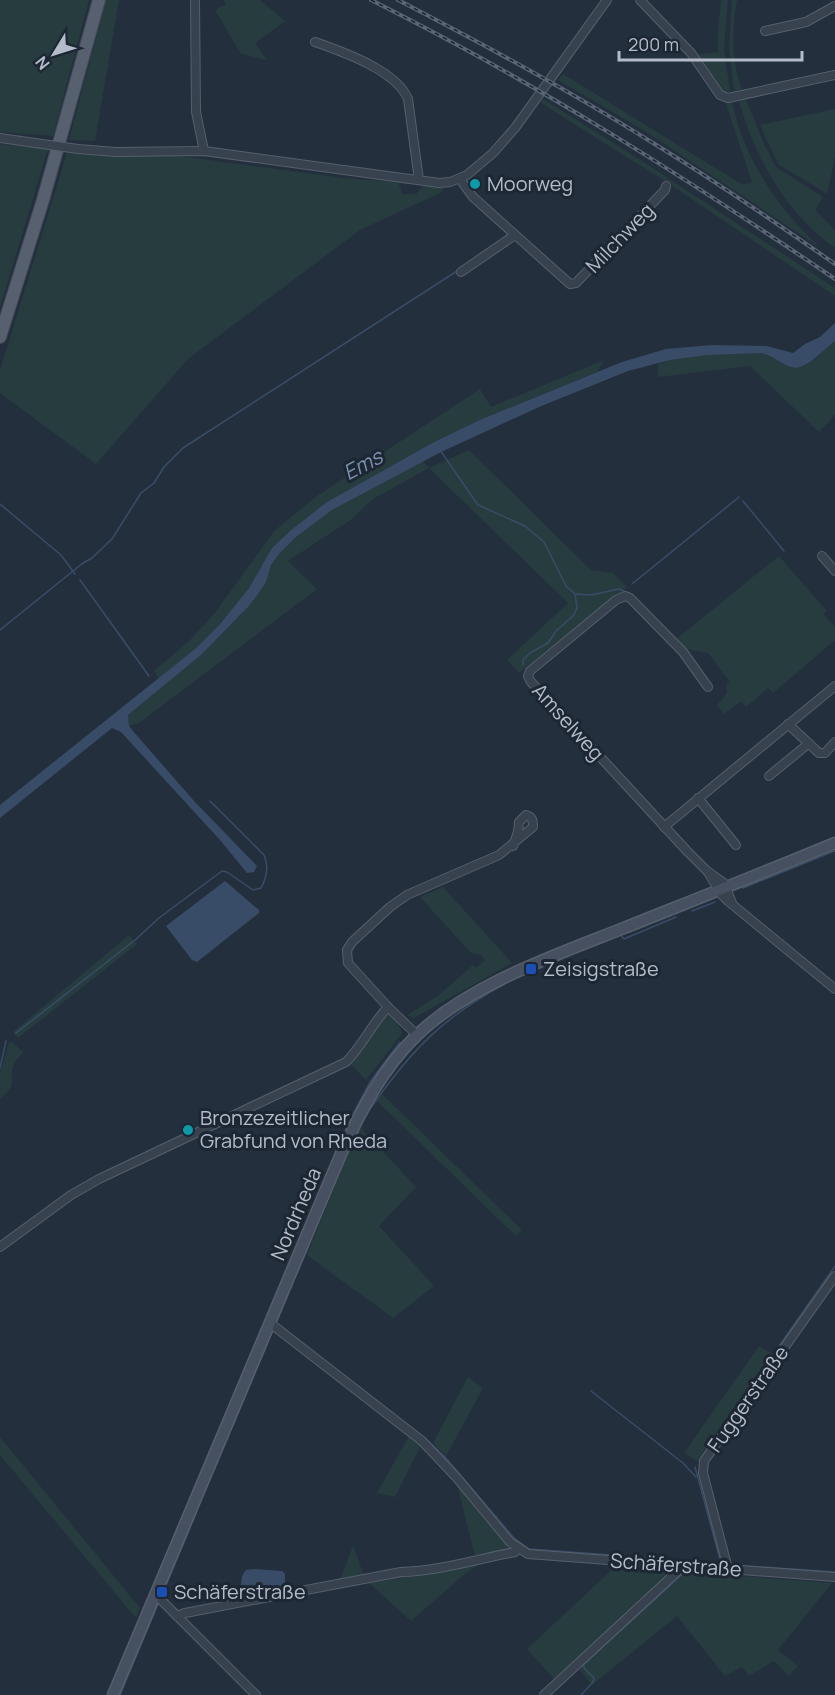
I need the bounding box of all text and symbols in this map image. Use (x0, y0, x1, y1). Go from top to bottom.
north arrow (24, 24, 84, 84)
scale bar (619, 24, 802, 62)
text: 200 m (628, 32, 679, 56)
text: N (30, 52, 54, 75)
place label: Moorweg (487, 170, 573, 197)
marker: Moorweg (468, 177, 482, 191)
street label: Milchweg (580, 197, 660, 279)
water label: Ems (338, 441, 389, 486)
street label: Amselweg (527, 677, 610, 766)
place label: Zeisigstraße (543, 955, 659, 982)
marker: Zeisigstraße (524, 962, 538, 976)
place label: Bronzezeitlicher Grabfund von Rheda (200, 1104, 387, 1154)
marker: Bronzezeitlicher Grabfund von Rheda (181, 1123, 195, 1137)
street label: Nordrheda (264, 1163, 327, 1264)
street label: Fuggerstraße (701, 1340, 794, 1457)
street label: Schäferstraße (609, 1546, 743, 1583)
place label: Schäferstraße (174, 1578, 306, 1605)
marker: Schäferstraße (155, 1585, 169, 1599)

